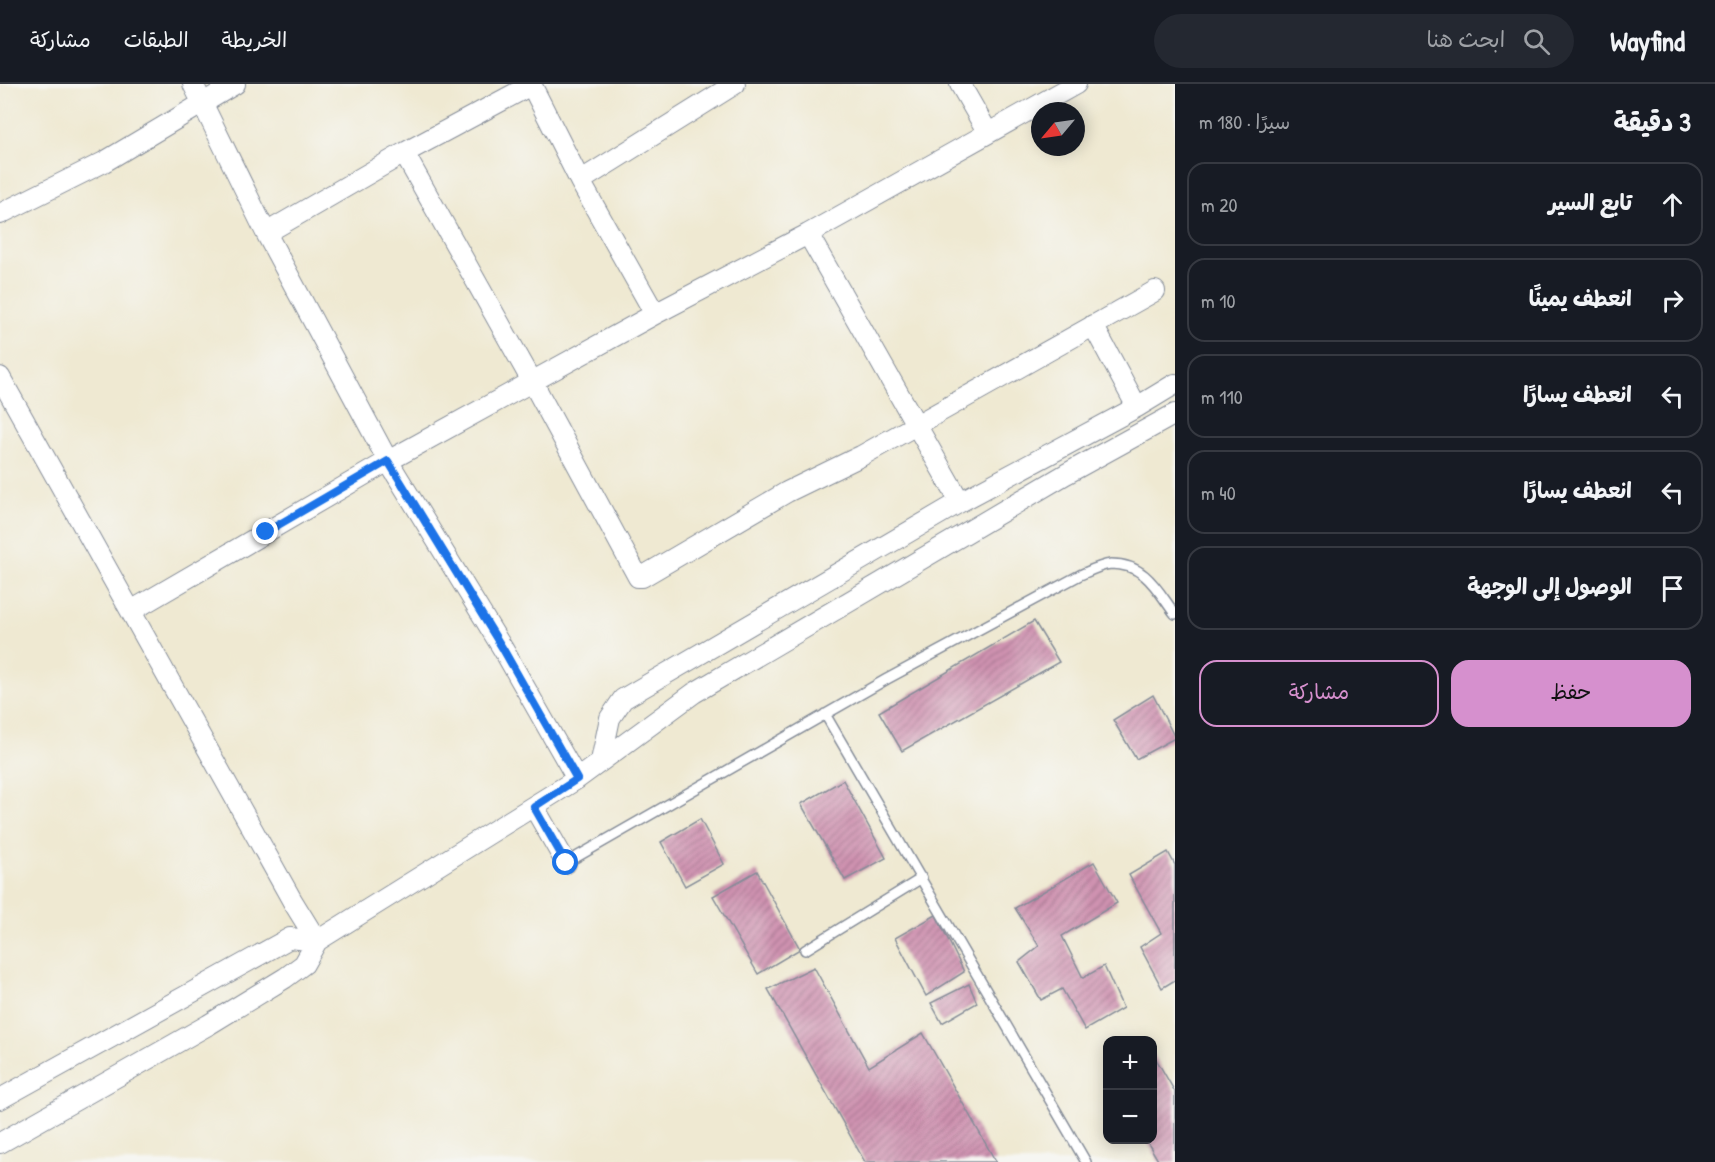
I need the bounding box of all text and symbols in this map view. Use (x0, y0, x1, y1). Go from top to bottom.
search box (1154, 14, 1574, 68)
text: Wayfind (1610, 22, 1685, 60)
text: ابحث هنا (1427, 24, 1505, 54)
text: مشاركة (30, 25, 91, 54)
text: الطبقات (124, 25, 189, 54)
text: الخريطة (222, 25, 287, 54)
icon: search (1520, 25, 1553, 58)
north arrow (1031, 102, 1085, 156)
text: 3 دقيقة (1613, 104, 1691, 139)
text: سيرًا · 180 m (1199, 108, 1290, 135)
text: تابع السير (1549, 187, 1632, 217)
icon: ahead (1656, 188, 1689, 221)
text: 20 m (1201, 191, 1238, 218)
text: انعطف يمينًا (1529, 283, 1632, 313)
icon: right (1656, 284, 1689, 317)
text: 10 m (1201, 287, 1235, 314)
text: انعطف يسارًا (1523, 379, 1632, 409)
icon: left (1656, 380, 1689, 413)
text: 110 m (1201, 383, 1243, 410)
text: انعطف يسارًا (1523, 475, 1632, 505)
icon: left (1656, 476, 1689, 509)
text: 40 m (1201, 479, 1236, 506)
route end (252, 518, 278, 544)
text: الوصول إلى الوجهة (1467, 571, 1632, 601)
icon: arrive (1656, 572, 1689, 605)
button: مشاركة (1199, 660, 1439, 727)
button: حفظ (1451, 660, 1691, 727)
route start (552, 849, 578, 875)
map controls (1103, 1036, 1157, 1144)
button: + (1103, 1036, 1157, 1090)
button: − (1103, 1090, 1157, 1144)

